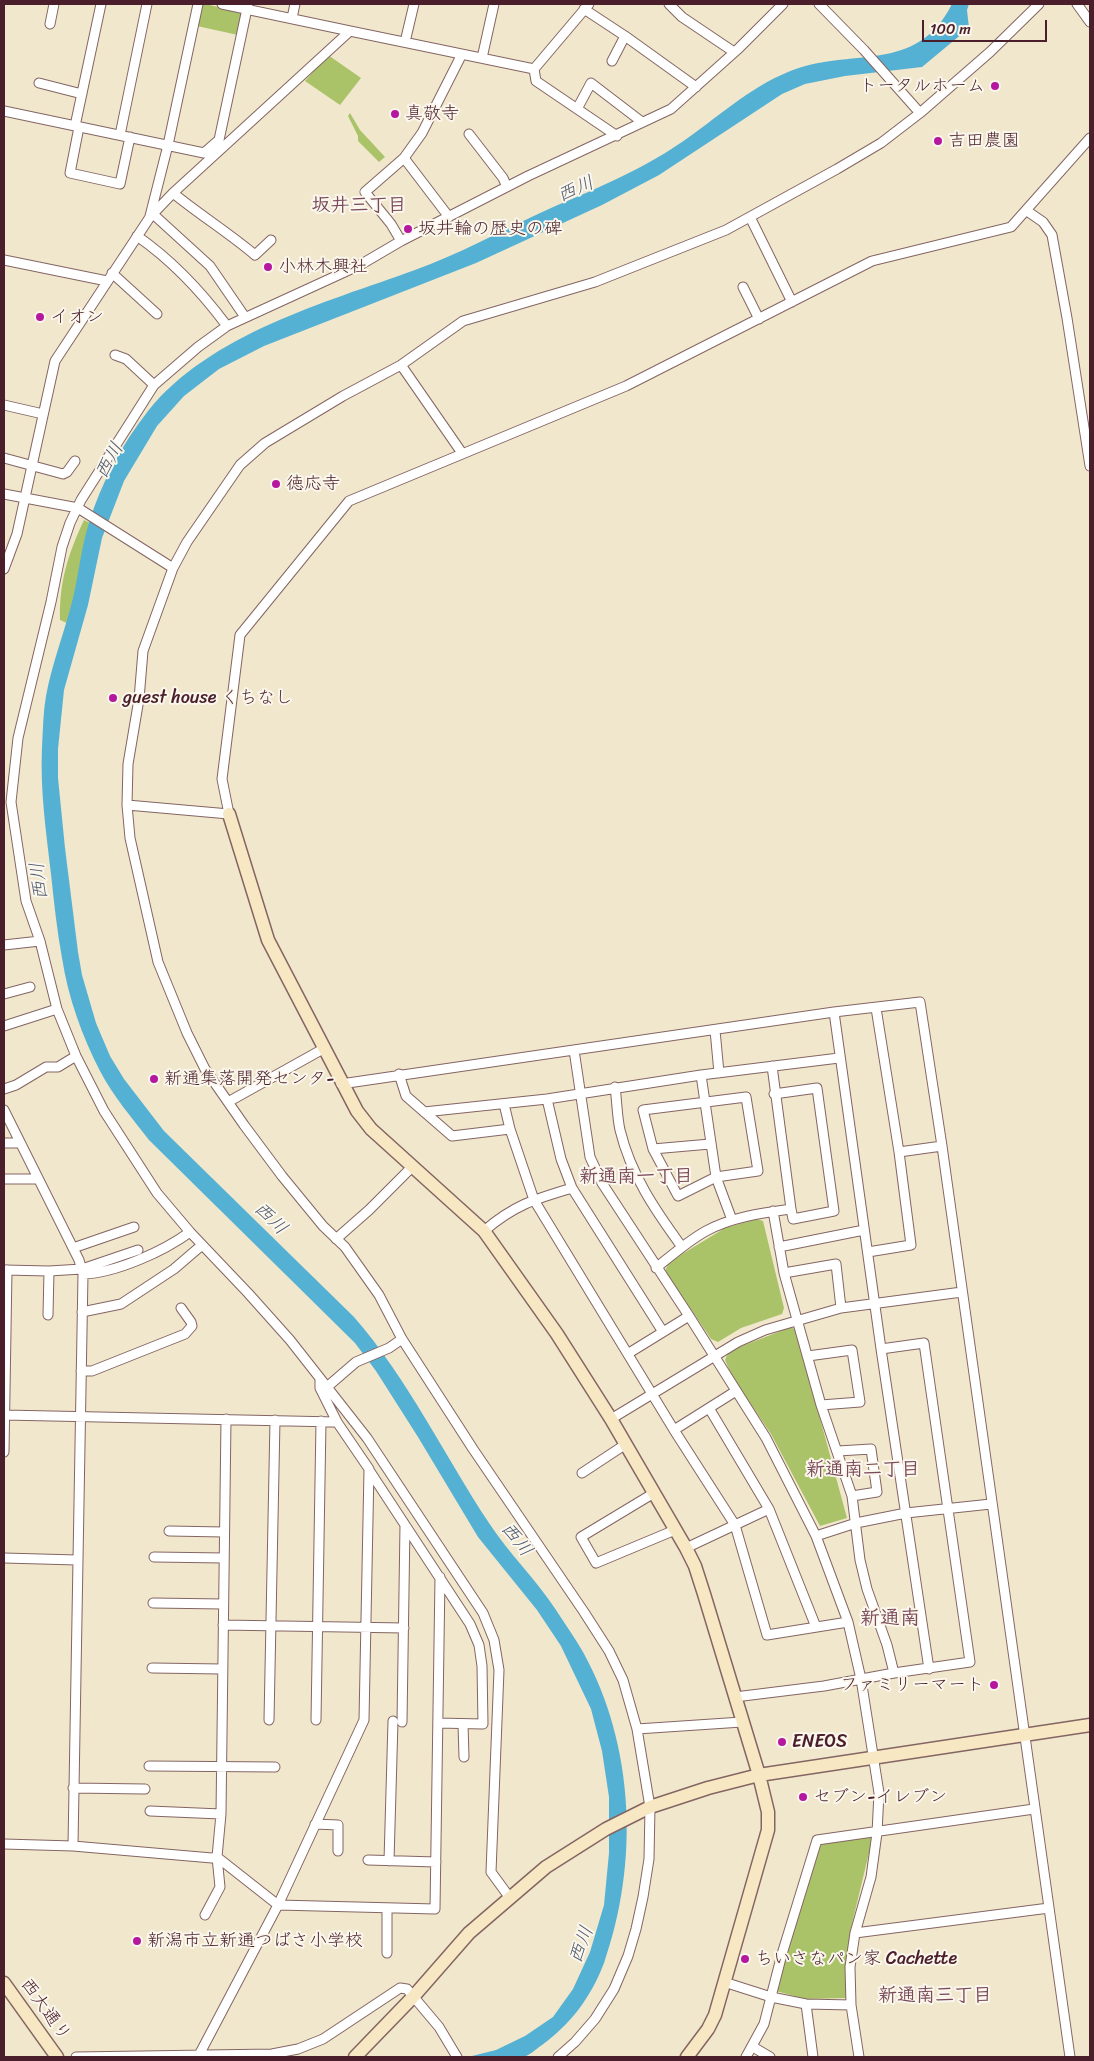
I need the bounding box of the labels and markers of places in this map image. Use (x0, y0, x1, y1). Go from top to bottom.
place label: トータルホーム (859, 75, 985, 97)
marker: トータルホーム (989, 80, 1001, 92)
place label: 真敬寺 (405, 103, 459, 125)
marker: 真敬寺 (389, 108, 401, 120)
place label: 吉田農園 (948, 130, 1020, 152)
marker: 吉田農園 (932, 135, 944, 147)
place label: 坂井輪の歴史の碑 (418, 218, 562, 240)
marker: 坂井輪の歴史の碑 (402, 223, 414, 235)
place label: 小林木興社 (278, 256, 368, 278)
marker: 小林木興社 (262, 261, 274, 273)
place label: イオン (50, 306, 104, 328)
marker: イオン (34, 311, 46, 323)
place label: 徳応寺 (286, 473, 340, 495)
marker: 徳応寺 (270, 478, 282, 490)
place label: guest house くちなし (123, 687, 293, 709)
marker: guest house くちなし (107, 692, 119, 704)
place label: 新通集落開発センタ- (164, 1068, 334, 1090)
marker: 新通集落開発センタ- (148, 1073, 160, 1085)
place label: ファミリーマート (840, 1674, 984, 1696)
marker: ファミリーマート (988, 1679, 1000, 1691)
place label: ENEOS (792, 1731, 847, 1753)
marker: ENEOS (776, 1736, 788, 1748)
place label: セブン-イレブン (813, 1786, 947, 1808)
marker: セブン-イレブン (797, 1791, 809, 1803)
place label: 新潟市立新通つばさ小学校 (147, 1930, 363, 1952)
marker: 新潟市立新通つばさ小学校 (131, 1935, 143, 1947)
place label: ちいさなパン家 Cachette (755, 1948, 957, 1970)
marker: ちいさなパン家 Cachette (739, 1953, 751, 1965)

